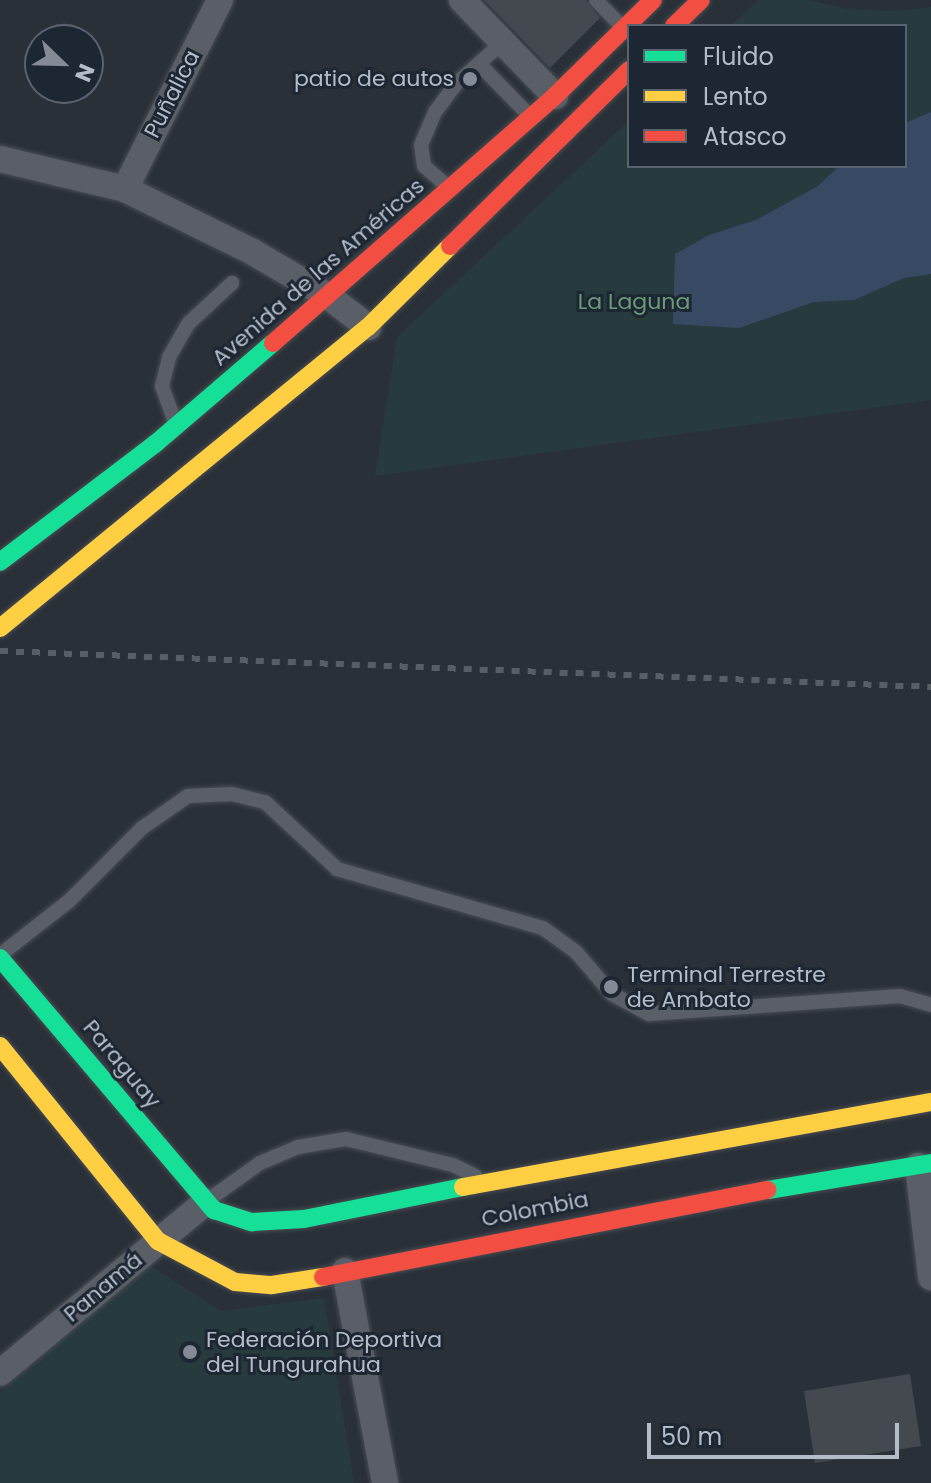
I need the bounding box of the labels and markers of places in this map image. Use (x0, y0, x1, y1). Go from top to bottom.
place label: patio de autos (294, 66, 454, 92)
marker: patio de autos (461, 70, 479, 88)
place label: Terminal Terrestre de Ambato (627, 961, 826, 1012)
marker: Terminal Terrestre de Ambato (602, 978, 620, 996)
place label: Federación Deportiva del Tungurahua (206, 1326, 442, 1378)
marker: Federación Deportiva del Tungurahua (181, 1343, 199, 1361)

